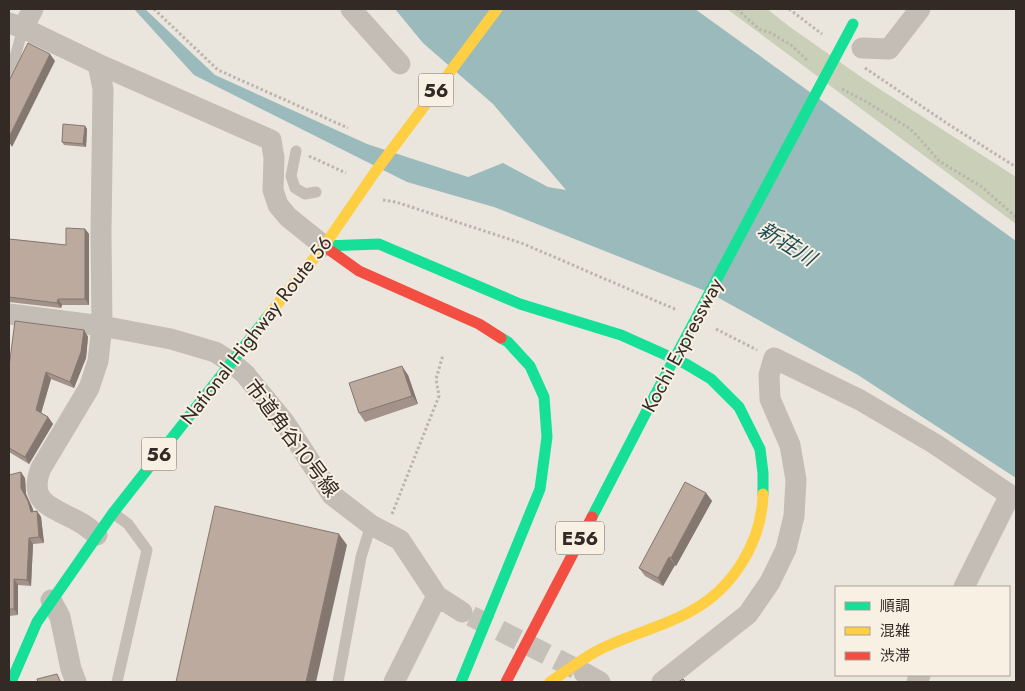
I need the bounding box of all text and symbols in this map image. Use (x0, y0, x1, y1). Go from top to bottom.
road number: 56 (418, 74, 454, 106)
water label: 新荘川 (752, 215, 823, 274)
street label: National Highway Route 56 (173, 230, 339, 431)
street label: Kochi Expressway (635, 273, 730, 418)
street label: 市道角谷10号線 (238, 373, 346, 503)
road number: 56 (142, 438, 176, 470)
road number: E56 (556, 522, 604, 554)
legend (835, 586, 1010, 676)
text: 順調 (880, 595, 910, 617)
text: 混雑 (880, 620, 910, 642)
text: 渋滞 (880, 645, 910, 667)

